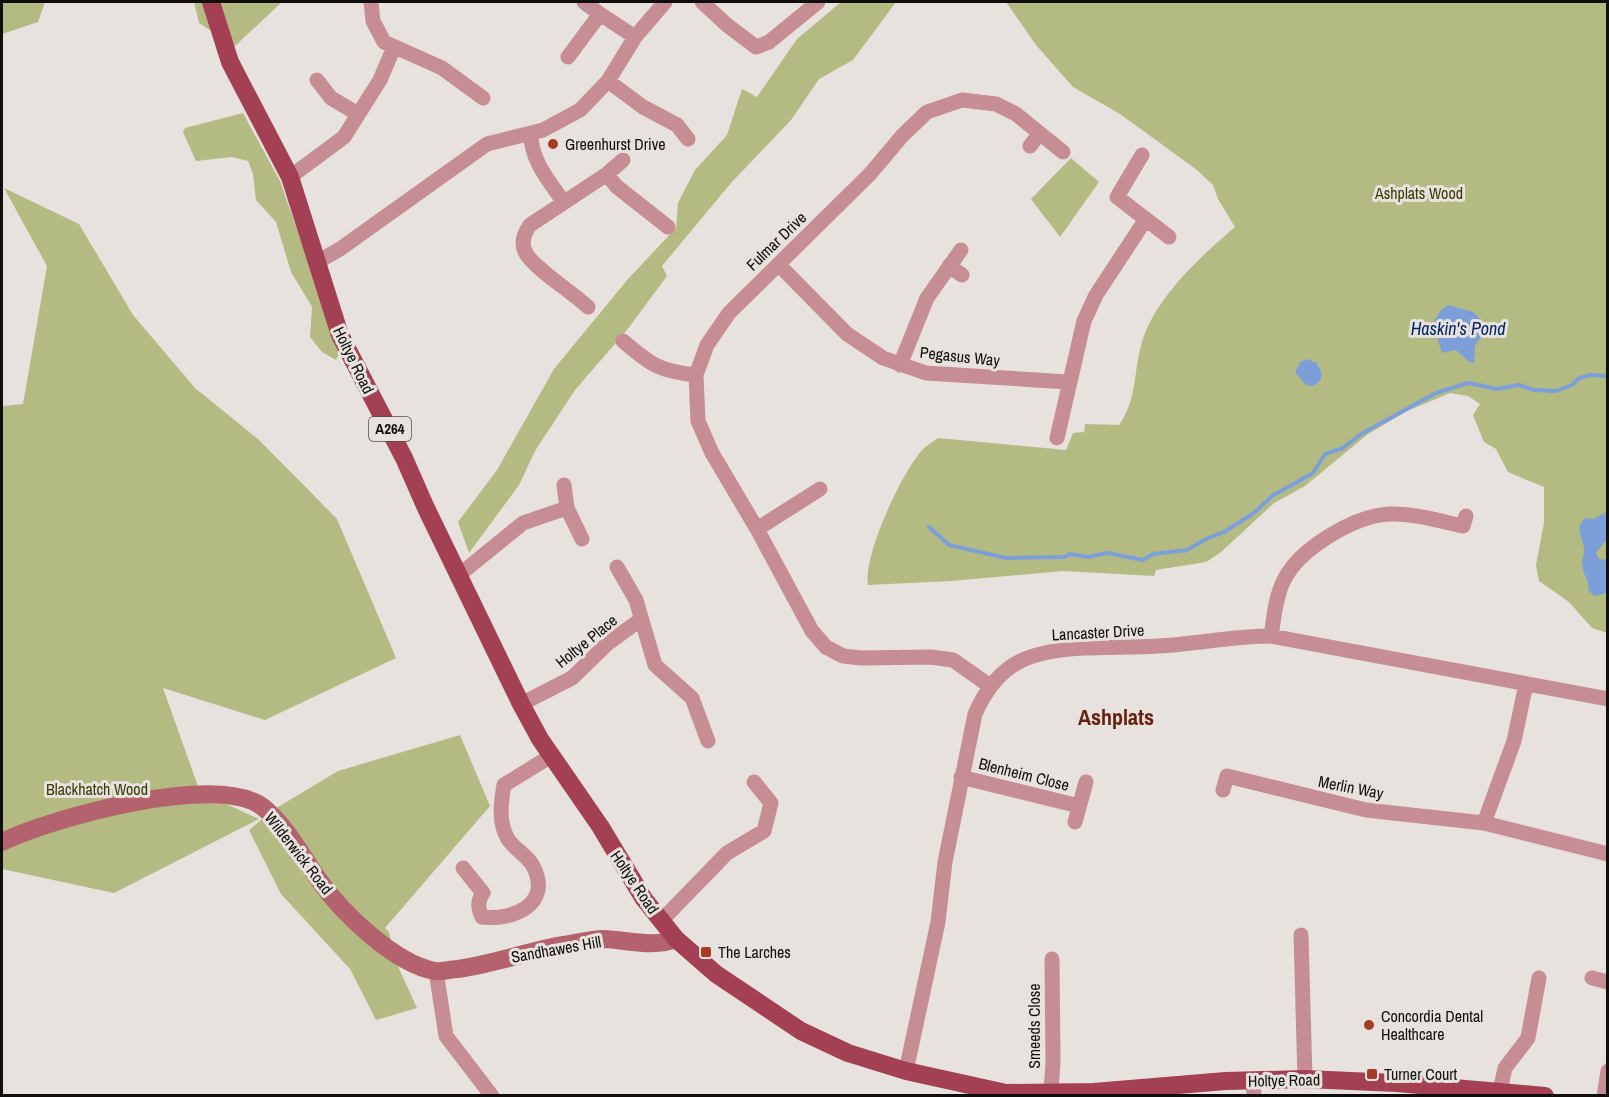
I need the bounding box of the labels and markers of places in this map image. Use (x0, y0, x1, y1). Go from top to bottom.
place label: Greenhurst Drive (565, 133, 666, 155)
marker: Greenhurst Drive (546, 137, 560, 151)
place label: The Larches (718, 941, 791, 963)
marker: The Larches (699, 945, 713, 959)
place label: Concordia Dental Healthcare (1381, 1005, 1483, 1045)
marker: Concordia Dental Healthcare (1362, 1018, 1376, 1032)
place label: Turner Court (1384, 1063, 1458, 1085)
marker: Turner Court (1365, 1067, 1379, 1081)

